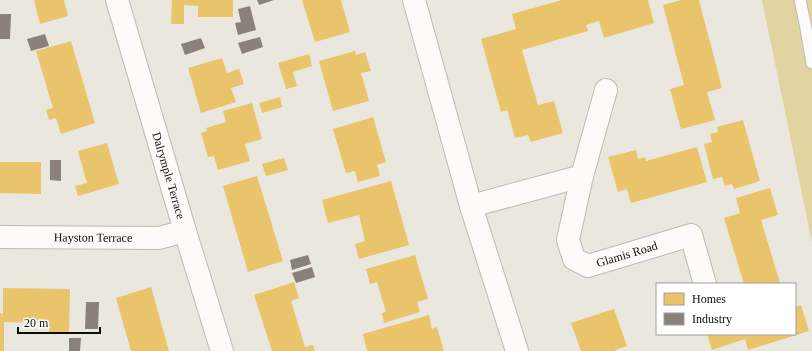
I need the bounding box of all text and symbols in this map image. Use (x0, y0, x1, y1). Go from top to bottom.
street label: Dalrymple Terrace (149, 130, 188, 221)
street label: Hayston Terrace (54, 230, 132, 245)
street label: Glamis Road (595, 239, 659, 270)
legend (656, 283, 796, 335)
text: Homes (692, 292, 726, 306)
scale bar (18, 309, 100, 335)
text: Industry (692, 312, 732, 326)
text: 20 m (24, 316, 49, 330)

